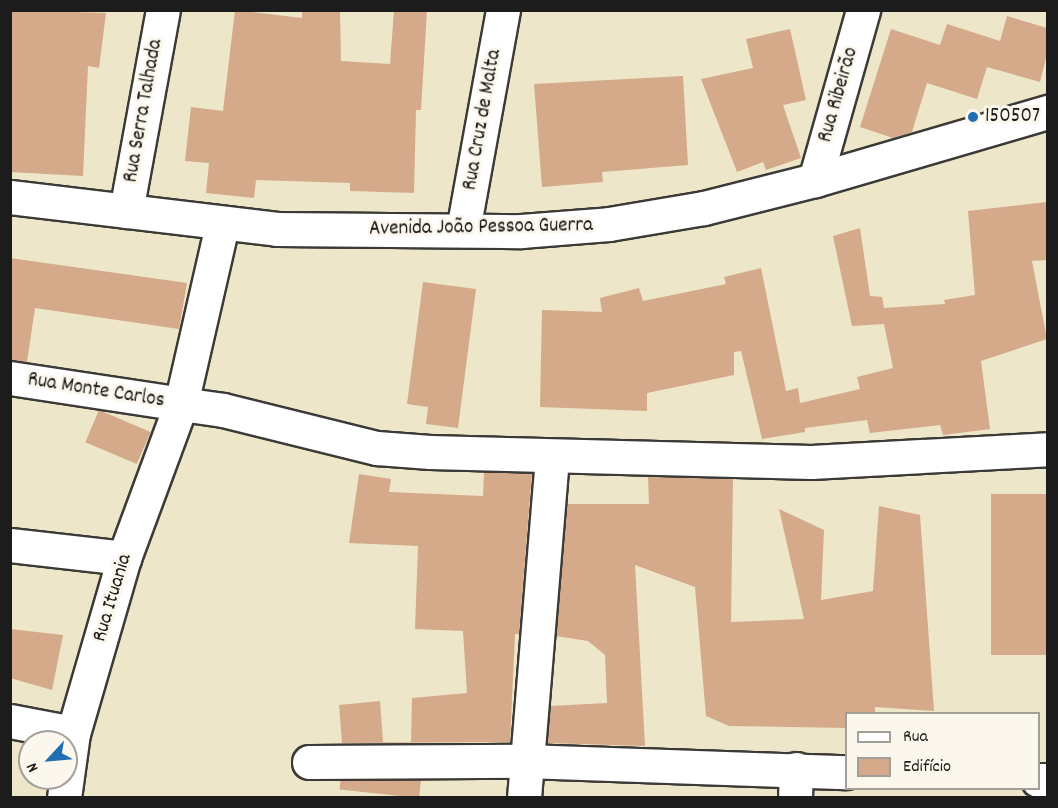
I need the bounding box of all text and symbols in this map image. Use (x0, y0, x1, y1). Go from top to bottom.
street label: Rua Serra Talhada (119, 37, 169, 185)
street label: Rua Ribeirão (813, 45, 865, 145)
street label: Rua Cruz de Malta (458, 48, 508, 192)
place label: 150507 (985, 104, 1040, 130)
marker: 150507 (966, 110, 980, 124)
street label: Avenida João Pessoa Guerra (369, 213, 593, 243)
street label: Rua Monte Carlos (26, 368, 166, 414)
street label: Rua Ituania (88, 551, 138, 645)
legend (845, 712, 1040, 790)
text: Rua (903, 725, 928, 750)
north arrow (18, 730, 78, 790)
text: Edifício (903, 755, 951, 780)
text: N (21, 759, 45, 776)

